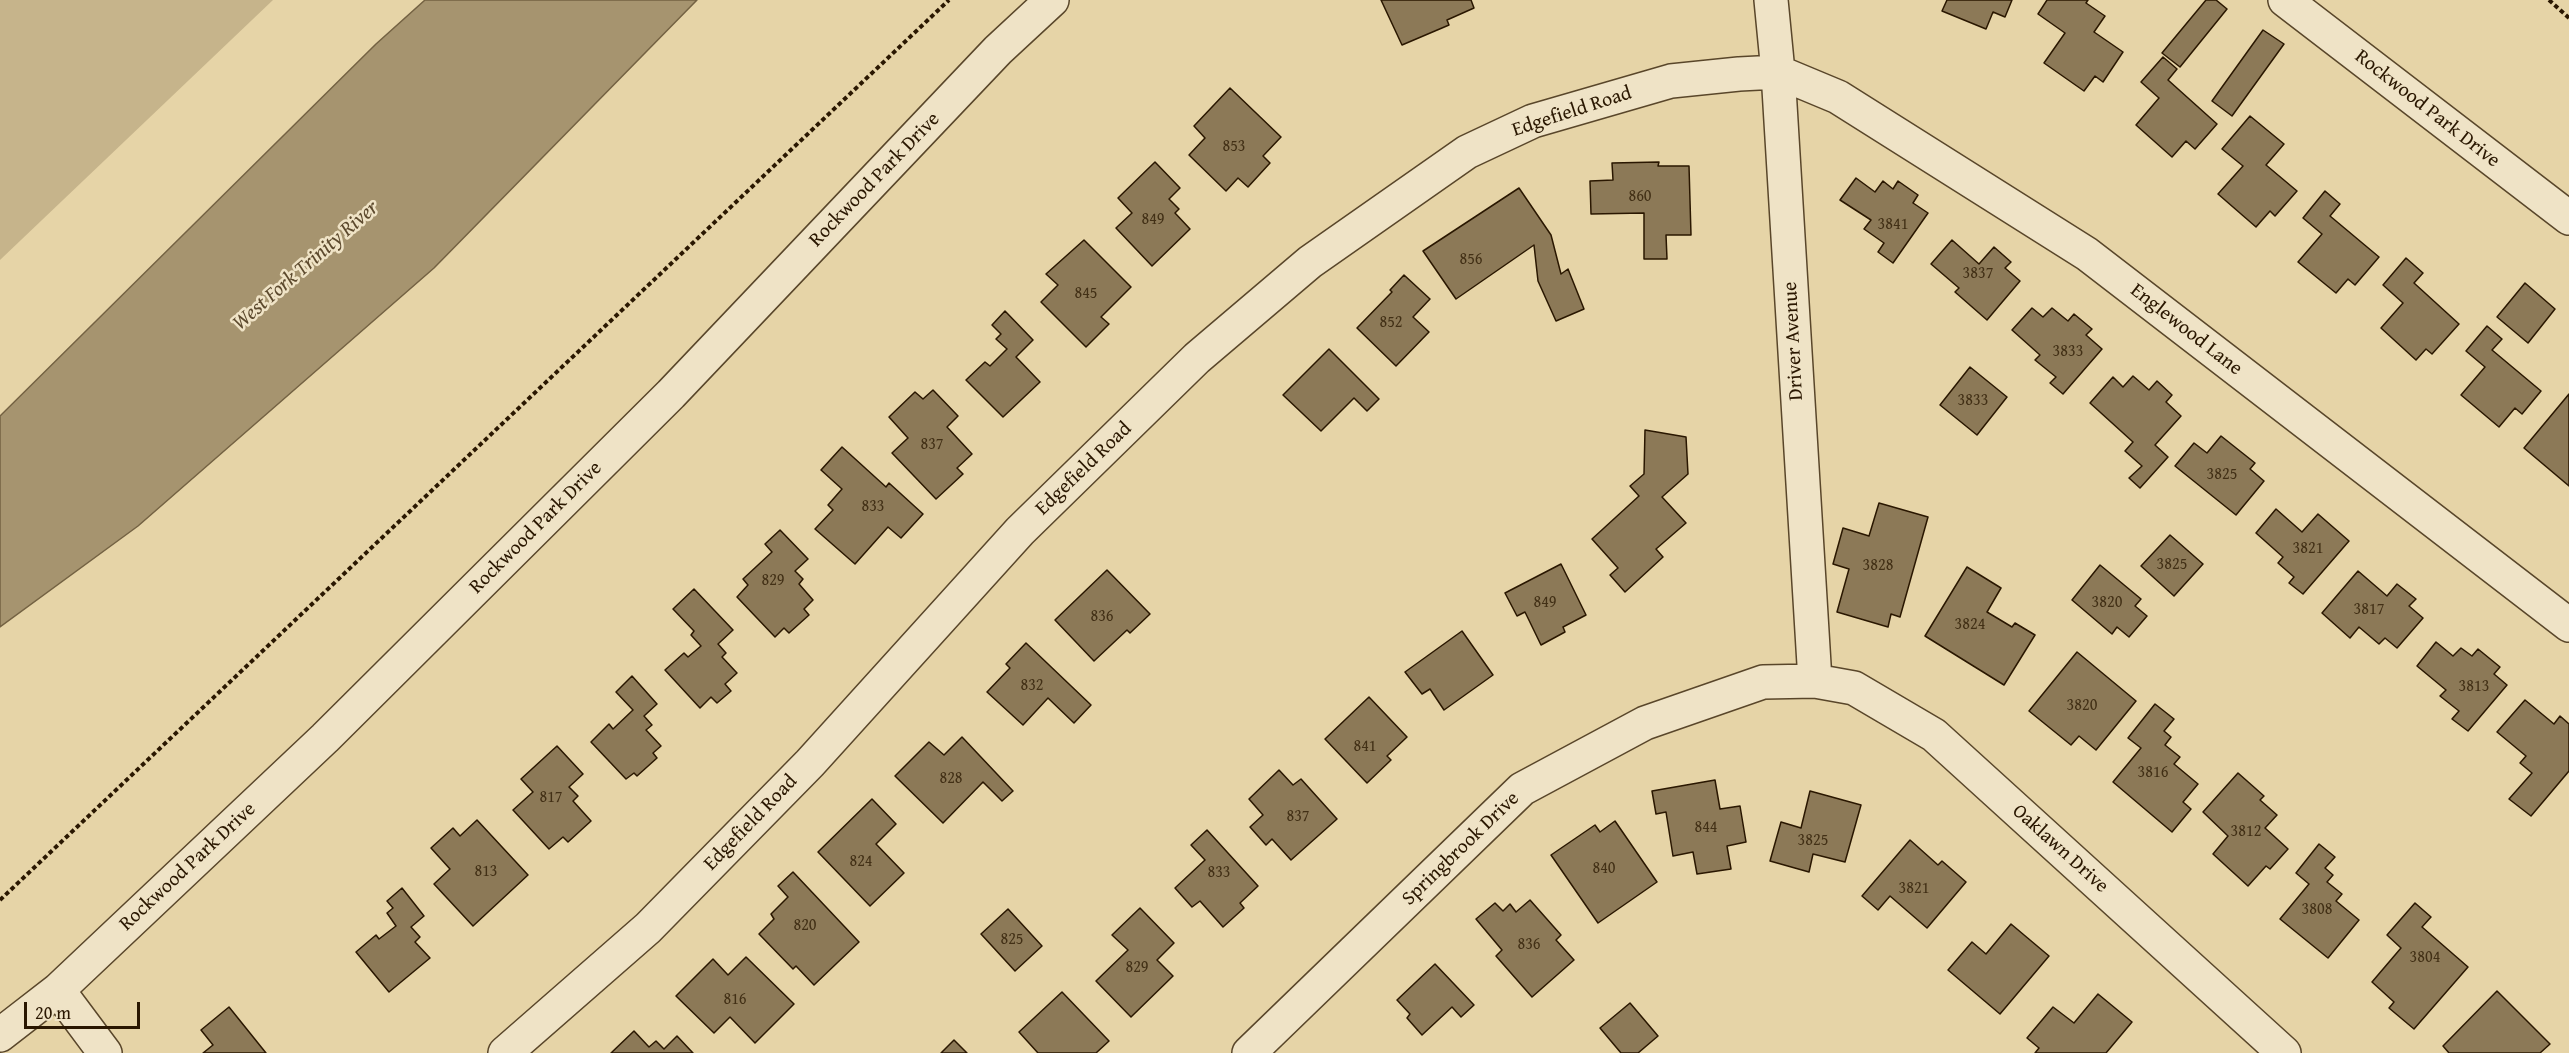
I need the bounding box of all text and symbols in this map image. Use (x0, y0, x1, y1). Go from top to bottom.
street label: Rockwood Park Drive (2350, 45, 2504, 173)
street label: Edgefield Road (1509, 81, 1635, 143)
street label: Rockwood Park Drive (805, 108, 945, 252)
house number: 853 (1222, 137, 1246, 157)
house number: 860 (1628, 187, 1652, 207)
water label: West Fork Trinity River (228, 196, 384, 336)
house number: 849 (1141, 210, 1165, 230)
house number: 3841 (1878, 215, 1908, 235)
house number: 856 (1459, 250, 1483, 270)
house number: 3837 (1963, 264, 1993, 284)
street label: Englewood Lane (2125, 279, 2247, 381)
street label: Driver Avenue (1779, 281, 1809, 401)
house number: 845 (1074, 284, 1098, 304)
house number: 852 (1379, 313, 1403, 333)
house number: 3833 (2053, 342, 2083, 362)
house number: 3833 (1958, 391, 1988, 411)
street label: Edgefield Road (1031, 417, 1137, 521)
house number: 837 (920, 435, 944, 455)
street label: Rockwood Park Drive (465, 457, 607, 599)
house number: 3825 (2207, 465, 2237, 485)
house number: 833 (861, 497, 885, 517)
house number: 3821 (2293, 539, 2323, 559)
house number: 3825 (2157, 555, 2187, 575)
house number: 3828 (1863, 556, 1893, 576)
house number: 829 (761, 571, 785, 591)
house number: 849 (1533, 593, 1557, 613)
house number: 3820 (2092, 593, 2122, 613)
house number: 3817 (2354, 600, 2384, 620)
house number: 836 (1090, 607, 1114, 627)
house number: 3824 (1955, 615, 1985, 635)
house number: 832 (1020, 676, 1044, 696)
house number: 3813 (2459, 677, 2489, 697)
house number: 3820 (2067, 696, 2097, 716)
house number: 841 (1353, 737, 1377, 757)
house number: 3816 (2138, 763, 2168, 783)
house number: 828 (939, 769, 963, 789)
street label: Edgefield Road (699, 770, 803, 876)
street label: Springbrook Drive (1397, 787, 1525, 911)
house number: 817 (539, 788, 563, 808)
street label: Rockwood Park Drive (115, 798, 261, 936)
street label: Oaklawn Drive (2007, 800, 2113, 898)
house number: 837 (1286, 807, 1310, 827)
house number: 844 (1694, 818, 1718, 838)
house number: 3812 (2231, 822, 2261, 842)
house number: 3825 (1798, 831, 1828, 851)
house number: 824 (849, 852, 873, 872)
house number: 840 (1592, 859, 1616, 879)
house number: 813 (474, 862, 498, 882)
house number: 833 (1207, 863, 1231, 883)
house number: 3821 (1899, 879, 1929, 899)
house number: 3808 (2302, 900, 2332, 920)
house number: 820 (793, 916, 817, 936)
house number: 825 (1000, 930, 1024, 950)
house number: 836 (1517, 935, 1541, 955)
house number: 3804 (2410, 948, 2440, 968)
house number: 829 (1125, 958, 1149, 978)
scale bar (27, 990, 142, 1028)
house number: 816 (723, 990, 747, 1010)
text: 20 m (35, 999, 71, 1026)

